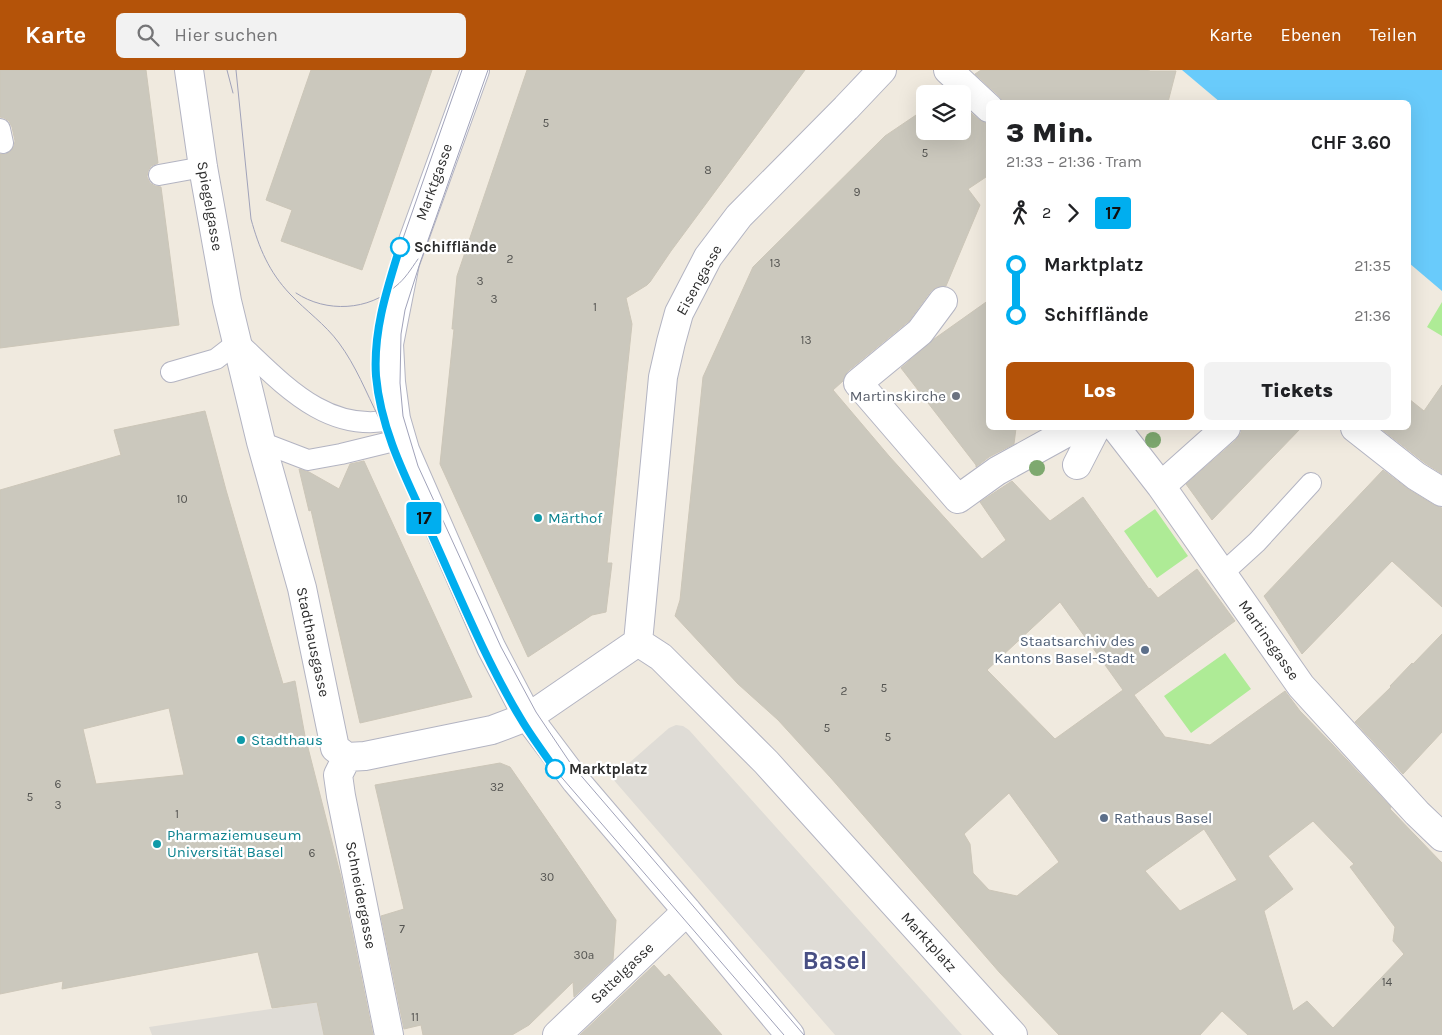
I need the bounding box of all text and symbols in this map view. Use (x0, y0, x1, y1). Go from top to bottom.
search box (116, 13, 466, 58)
text: Karte (25, 21, 86, 49)
icon: search (134, 21, 162, 49)
text: Hier suchen (174, 24, 278, 46)
text: Karte (1209, 24, 1253, 46)
text: Ebenen (1281, 24, 1342, 46)
text: Teilen (1370, 24, 1417, 46)
map controls (916, 85, 971, 140)
button: layers (916, 85, 971, 140)
house number: 5 (543, 116, 550, 130)
text: 3 Min. (1006, 116, 1092, 149)
text: CHF 3.60 (1311, 132, 1391, 154)
street label: Marktgasse (412, 141, 456, 223)
house number: 5 (922, 146, 929, 160)
text: 21:33 – 21:36 · Tram (1006, 152, 1142, 171)
street label: Spiegelgasse (193, 160, 227, 252)
house number: 8 (704, 163, 712, 177)
house number: 9 (854, 185, 861, 199)
icon: walk (1006, 199, 1034, 227)
icon: forward (1059, 199, 1087, 227)
text: 17 (1105, 202, 1121, 224)
text: 2 (1042, 203, 1051, 222)
marker: Schifflände (390, 237, 410, 257)
place label: Schifflände (414, 238, 497, 256)
street label: Eisengasse (672, 242, 726, 318)
house number: 2 (507, 252, 514, 266)
text: Marktplatz (1044, 254, 1143, 276)
house number: 13 (769, 256, 781, 270)
text: 21:35 (1354, 256, 1391, 275)
house number: 3 (476, 274, 484, 288)
house number: 3 (490, 292, 498, 306)
house number: 1 (593, 300, 597, 314)
text: Schifflände (1044, 304, 1149, 326)
text: 21:36 (1354, 306, 1391, 325)
house number: 13 (800, 333, 812, 347)
button: Los (1006, 362, 1194, 420)
button: Tickets (1204, 362, 1391, 420)
place label: Martinskirche (850, 387, 946, 405)
marker: Martinskirche (950, 390, 962, 402)
house number: 10 (176, 492, 188, 506)
line badge: 17 (402, 502, 446, 534)
text: 17 (416, 507, 432, 529)
place label: Märthof (548, 509, 603, 527)
marker: Märthof (532, 512, 544, 524)
street label: Stadthausgasse (293, 585, 333, 699)
street label: Martinsgasse (1235, 596, 1303, 684)
place label: Staatsarchiv des Kantons Basel-Stadt (994, 632, 1135, 667)
marker: Staatsarchiv des Kantons Basel-Stadt (1139, 644, 1151, 656)
house number: 5 (881, 681, 888, 695)
house number: 2 (841, 684, 848, 698)
house number: 5 (824, 721, 831, 735)
house number: 5 (885, 730, 892, 744)
place label: Stadthaus (251, 731, 323, 749)
marker: Stadthaus (235, 734, 247, 746)
marker: Marktplatz (545, 759, 565, 779)
place label: Marktplatz (569, 760, 647, 778)
house number: 6 (55, 777, 62, 791)
house number: 32 (490, 780, 504, 794)
house number: 5 (27, 790, 34, 804)
house number: 3 (54, 798, 62, 812)
house number: 1 (175, 807, 179, 821)
place label: Rathaus Basel (1114, 809, 1212, 827)
marker: Rathaus Basel (1098, 812, 1110, 824)
place label: Pharmaziemuseum Universität Basel (167, 826, 301, 861)
marker: Pharmaziemuseum Universität Basel (151, 838, 163, 850)
street label: Schneidergasse (342, 840, 380, 950)
house number: 6 (309, 846, 316, 860)
house number: 30 (540, 870, 554, 884)
street label: Marktplatz (897, 908, 961, 976)
house number: 7 (399, 922, 405, 936)
street label: Sattelgasse (587, 938, 657, 1008)
district label: Basel (803, 946, 867, 975)
house number: 30a (574, 948, 594, 962)
house number: 14 (1382, 975, 1393, 989)
house number: 11 (411, 1010, 419, 1024)

